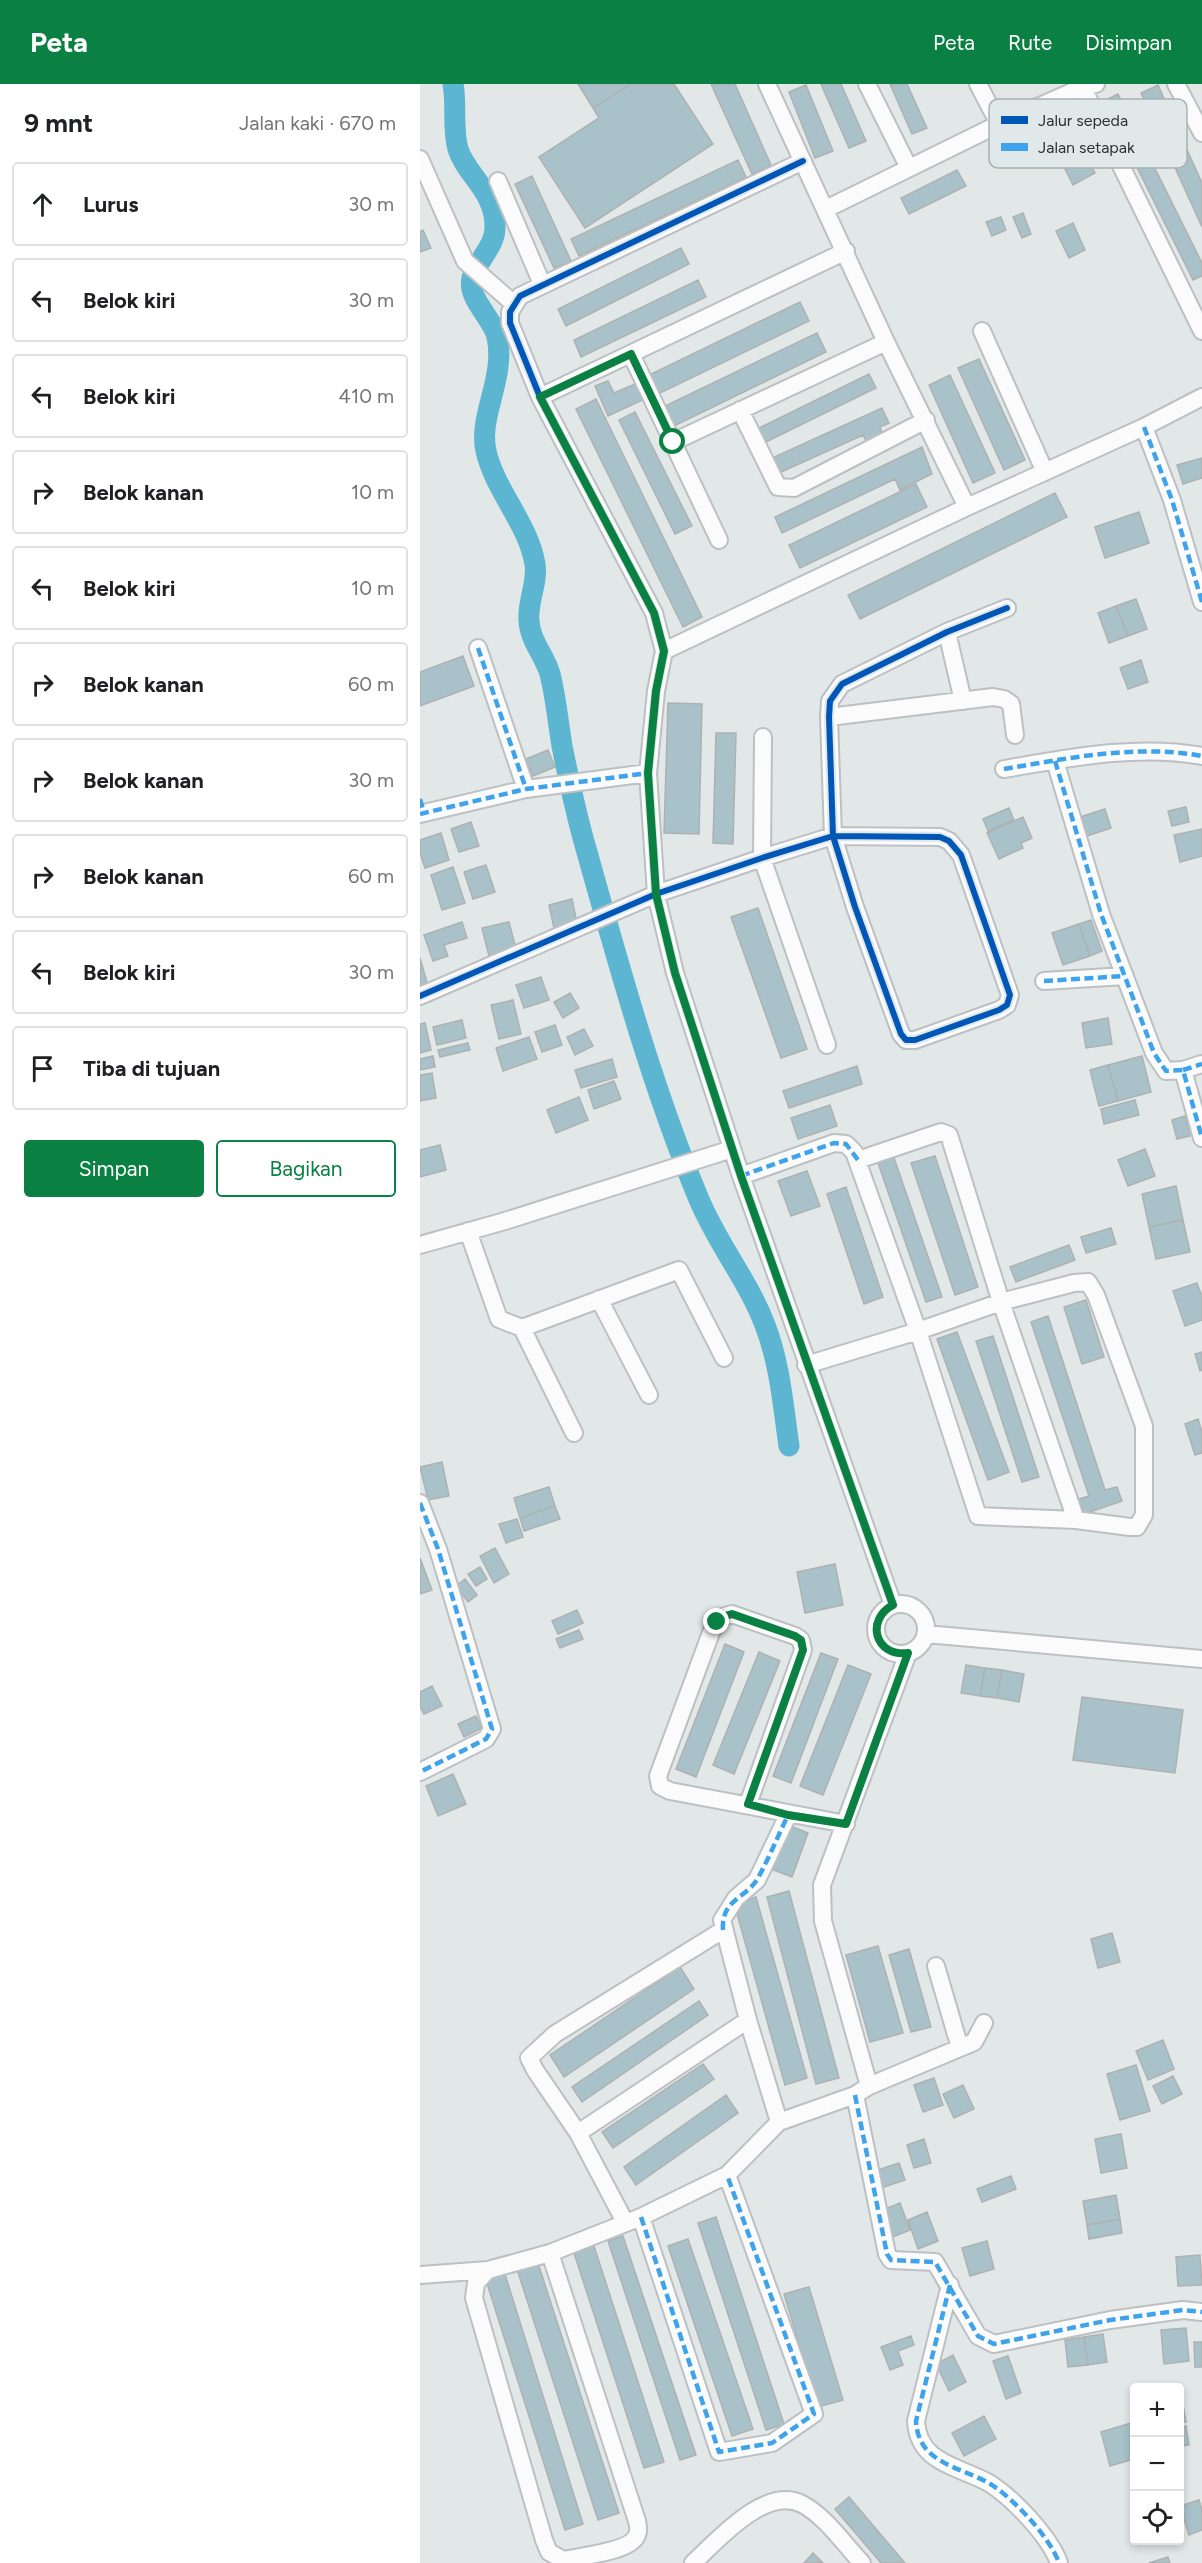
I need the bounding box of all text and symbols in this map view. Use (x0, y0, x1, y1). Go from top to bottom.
text: Peta (30, 25, 88, 59)
text: Peta (933, 30, 975, 55)
text: Rute (1008, 30, 1052, 55)
text: Disimpan (1085, 30, 1172, 55)
legend (989, 99, 1187, 168)
text: 9 mnt (24, 107, 93, 139)
text: Jalan kaki · 670 m (239, 111, 396, 135)
text: Jalur sepeda (1038, 111, 1128, 130)
text: Jalan setapak (1038, 138, 1135, 157)
icon: ahead (26, 188, 59, 221)
text: Lurus (83, 191, 138, 218)
text: 30 m (348, 192, 394, 216)
icon: left (26, 284, 59, 317)
text: Belok kiri (83, 287, 176, 314)
text: 30 m (348, 288, 394, 312)
icon: left (26, 380, 59, 413)
text: Belok kiri (83, 383, 176, 410)
text: 410 m (339, 384, 394, 408)
route start (659, 428, 685, 454)
icon: right (26, 476, 59, 509)
text: Belok kanan (83, 479, 204, 506)
text: 10 m (351, 480, 394, 504)
icon: left (26, 572, 59, 605)
text: Belok kiri (83, 575, 176, 602)
text: 10 m (351, 576, 394, 600)
icon: right (26, 668, 59, 701)
text: Belok kanan (83, 671, 204, 698)
text: 60 m (348, 672, 394, 696)
icon: right (26, 764, 59, 797)
text: Belok kanan (83, 767, 204, 794)
text: 30 m (348, 768, 394, 792)
icon: right (26, 860, 59, 893)
text: Belok kanan (83, 863, 204, 890)
text: 60 m (348, 864, 394, 888)
icon: left (26, 956, 59, 989)
text: Belok kiri (83, 959, 176, 986)
text: 30 m (348, 960, 394, 984)
icon: arrive (26, 1052, 59, 1085)
text: Tiba di tujuan (83, 1055, 220, 1082)
button: Simpan (24, 1140, 204, 1197)
button: Bagikan (216, 1140, 396, 1197)
route end (703, 1608, 729, 1634)
map controls (1130, 2383, 1184, 2545)
button: + (1130, 2383, 1184, 2437)
button: − (1130, 2437, 1184, 2491)
button: locate (1130, 2491, 1184, 2545)

